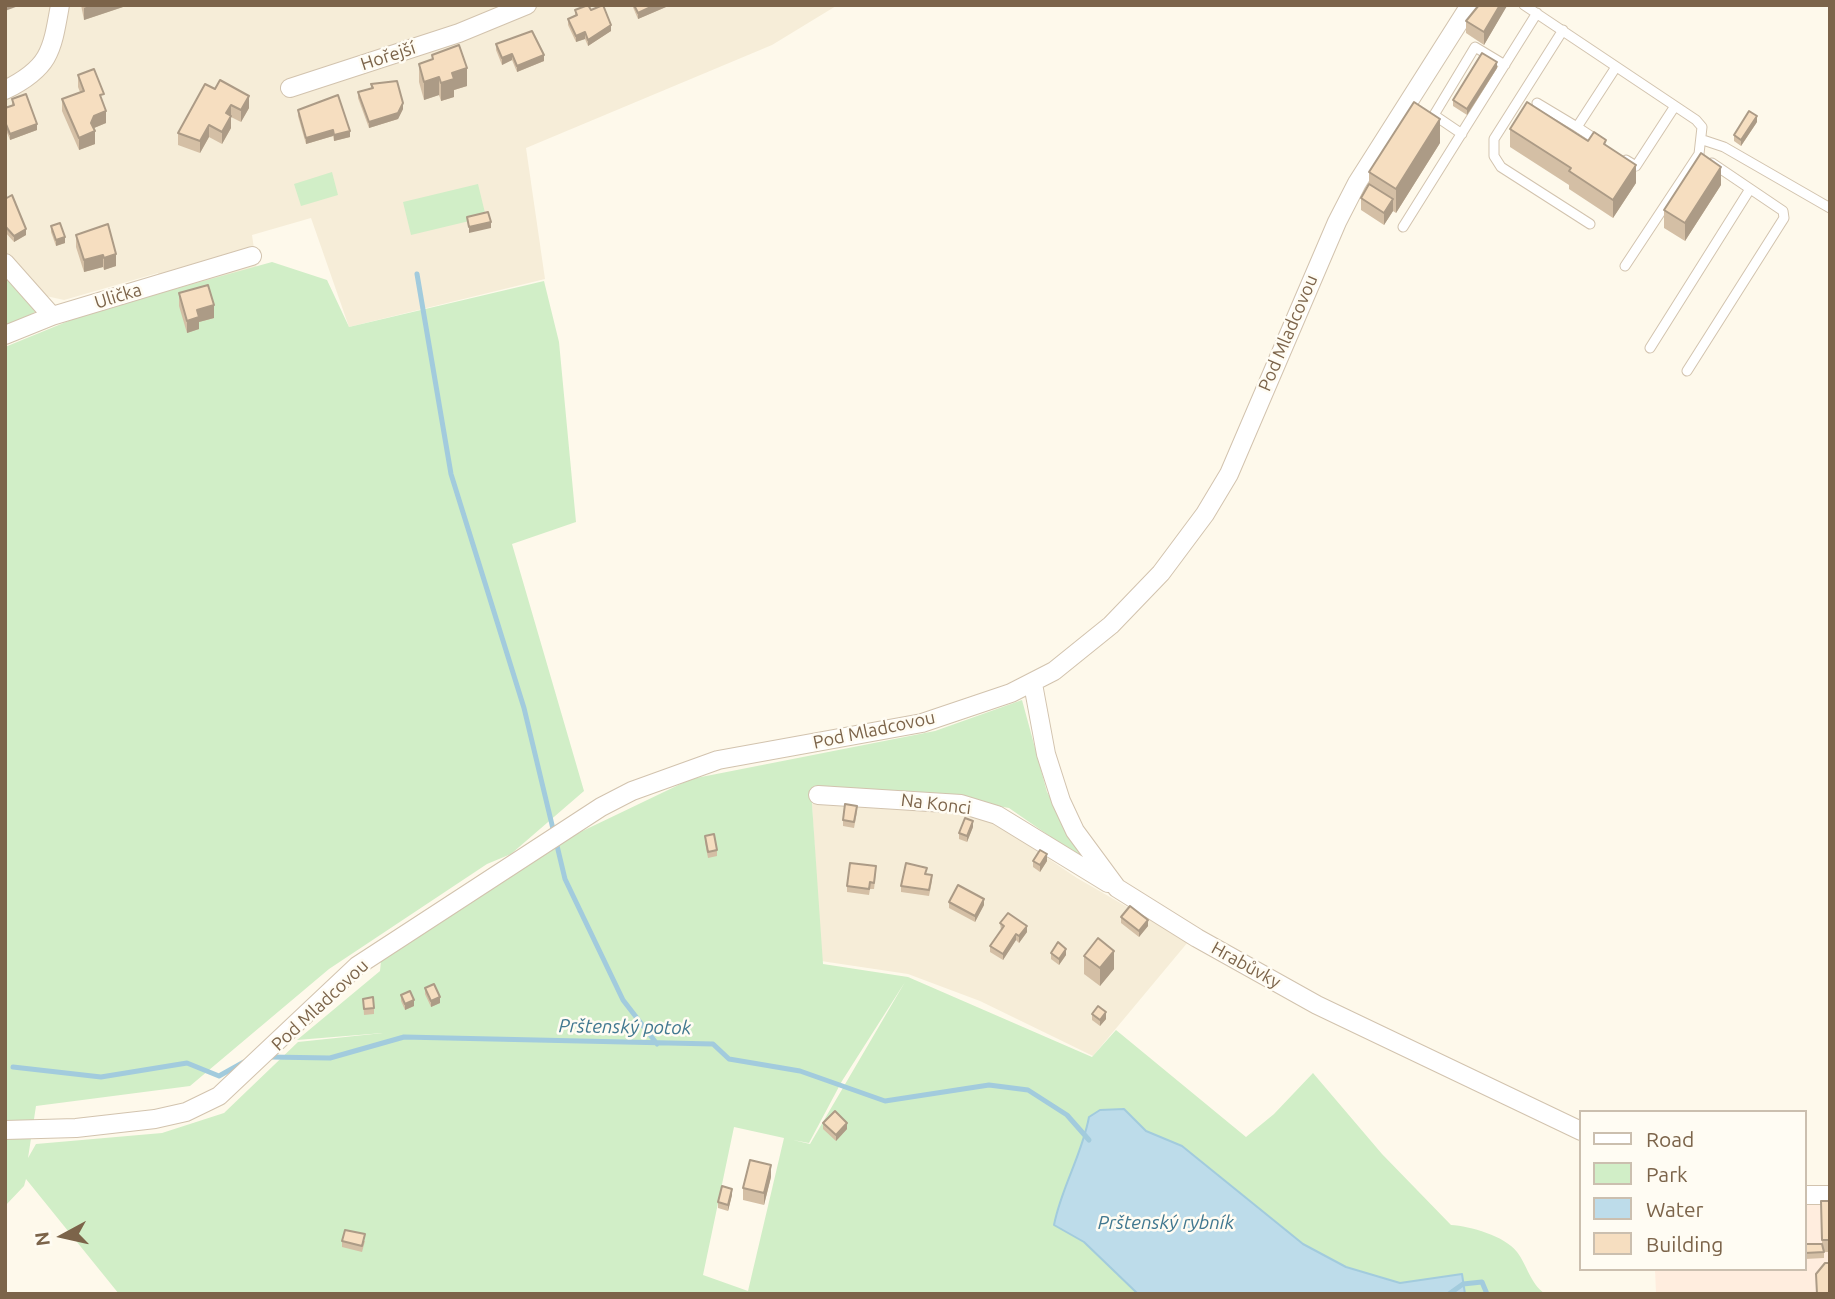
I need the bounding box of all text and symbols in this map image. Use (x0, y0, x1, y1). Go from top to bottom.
street label: Hořejší (358, 37, 418, 75)
street label: Pod Mladcovou (1254, 272, 1322, 394)
street label: Ulička (92, 279, 144, 313)
street label: Pod Mladcovou (811, 707, 937, 753)
street label: Na Konci (900, 789, 972, 819)
street label: Hrabůvky (1208, 937, 1284, 993)
street label: Pod Mladcovou (267, 955, 373, 1055)
water label: Prštenský potok (558, 1014, 692, 1040)
legend (1580, 1110, 1807, 1271)
text: Road (1646, 1127, 1694, 1151)
text: Park (1646, 1162, 1688, 1186)
text: Water (1646, 1197, 1704, 1221)
north arrow (28, 1201, 98, 1271)
water label: Prštenský rybník (1098, 1212, 1234, 1234)
text: N (30, 1230, 54, 1247)
text: Building (1646, 1232, 1723, 1256)

